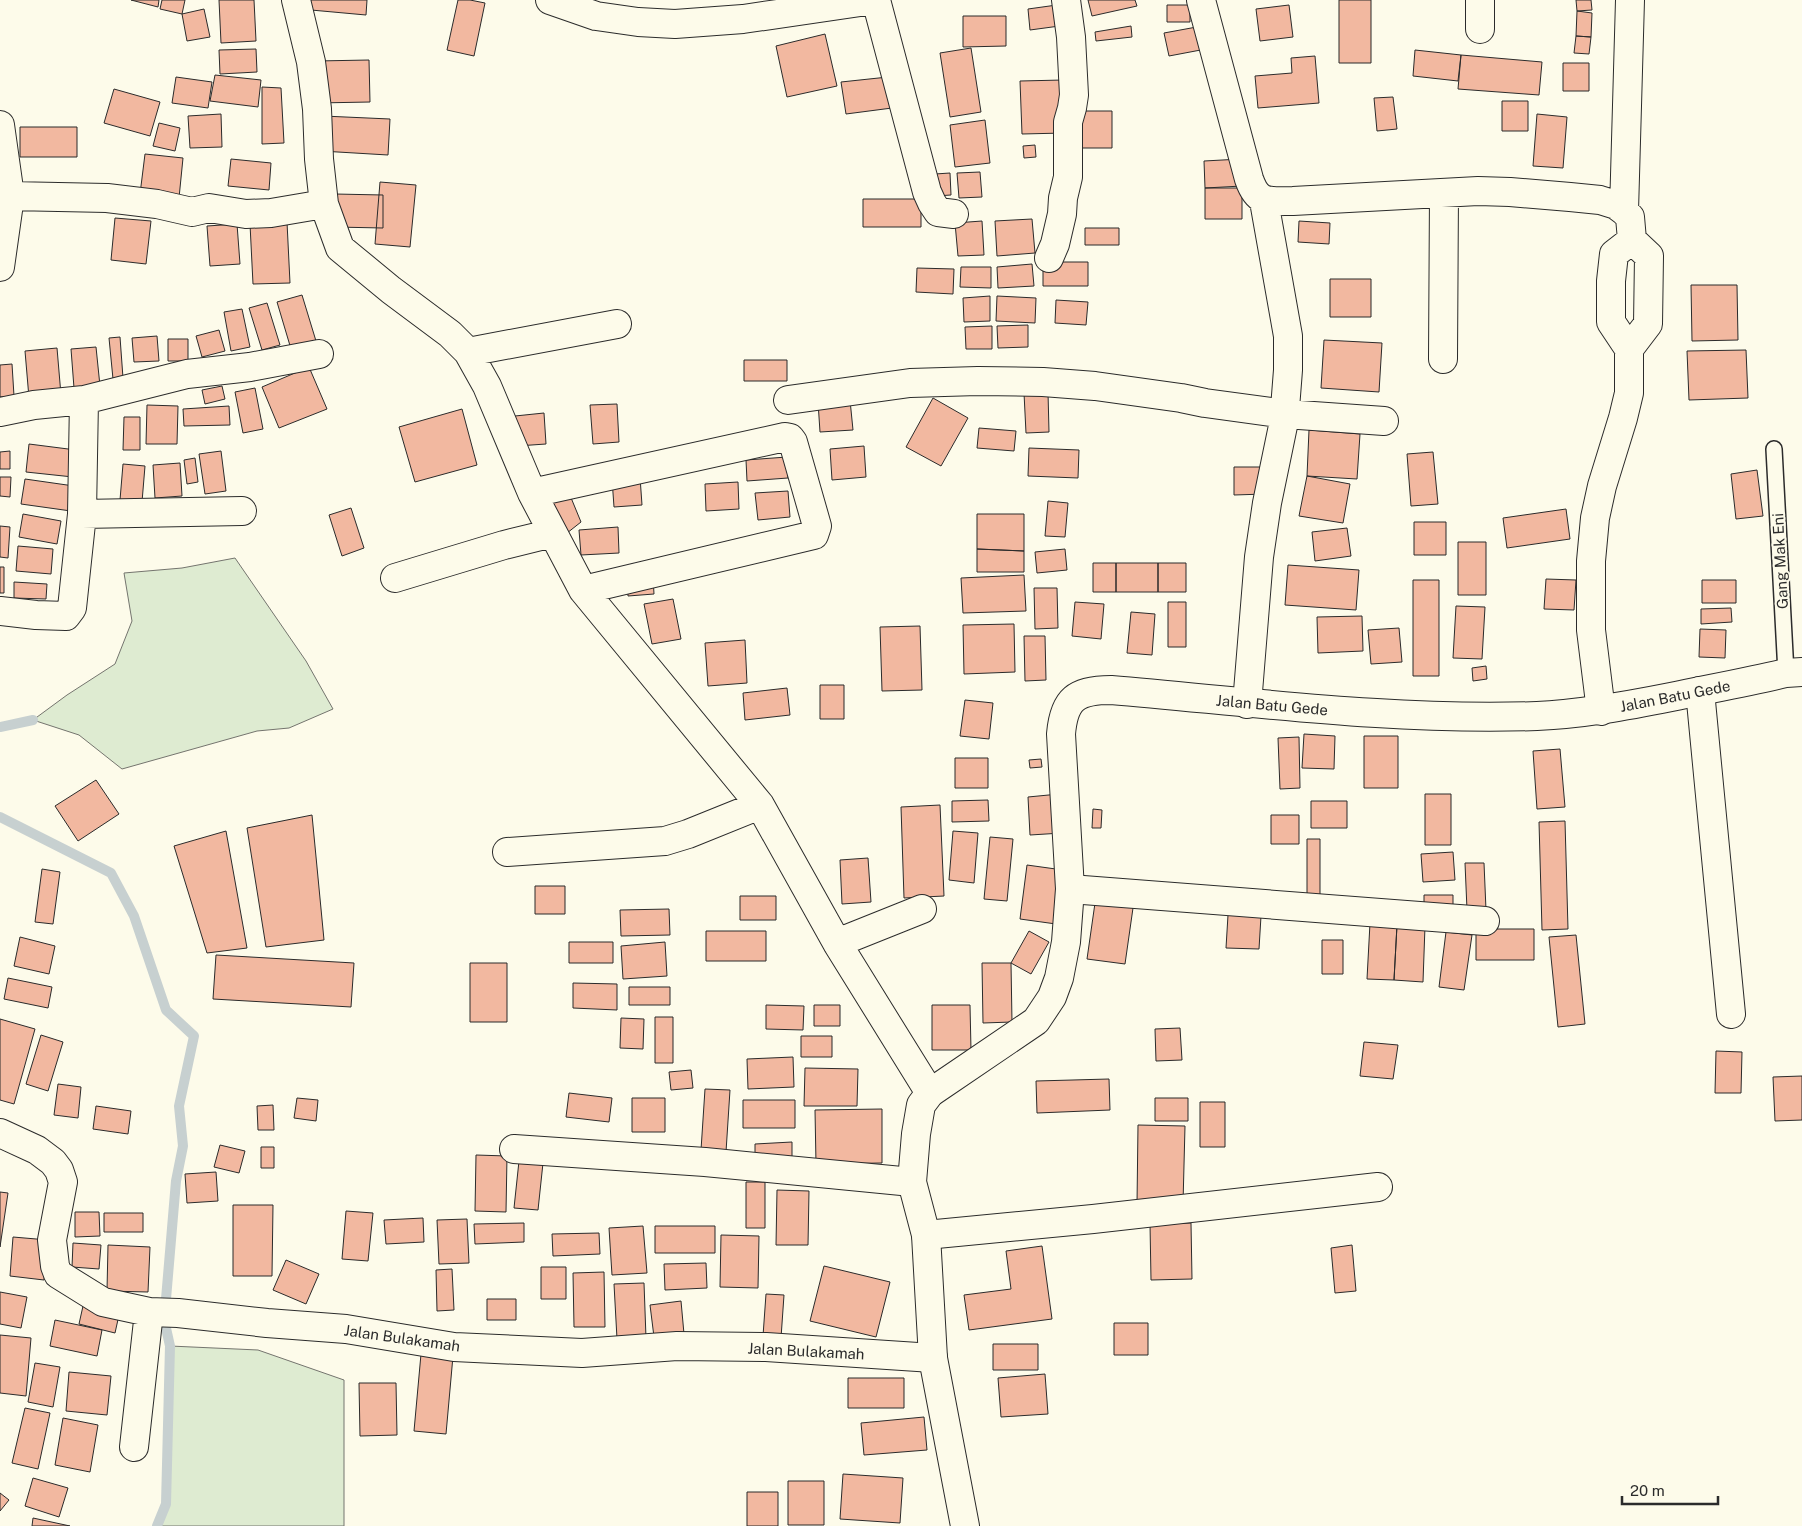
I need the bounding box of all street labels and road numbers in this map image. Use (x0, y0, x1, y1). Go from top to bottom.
street label: Gang Mak Eni (1769, 513, 1791, 609)
street label: Jalan Batu Gede (1618, 677, 1732, 715)
street label: Jalan Batu Gede (1215, 692, 1329, 718)
street label: Jalan Bulakamah (343, 1321, 461, 1355)
street label: Jalan Bulakamah (747, 1339, 865, 1363)

